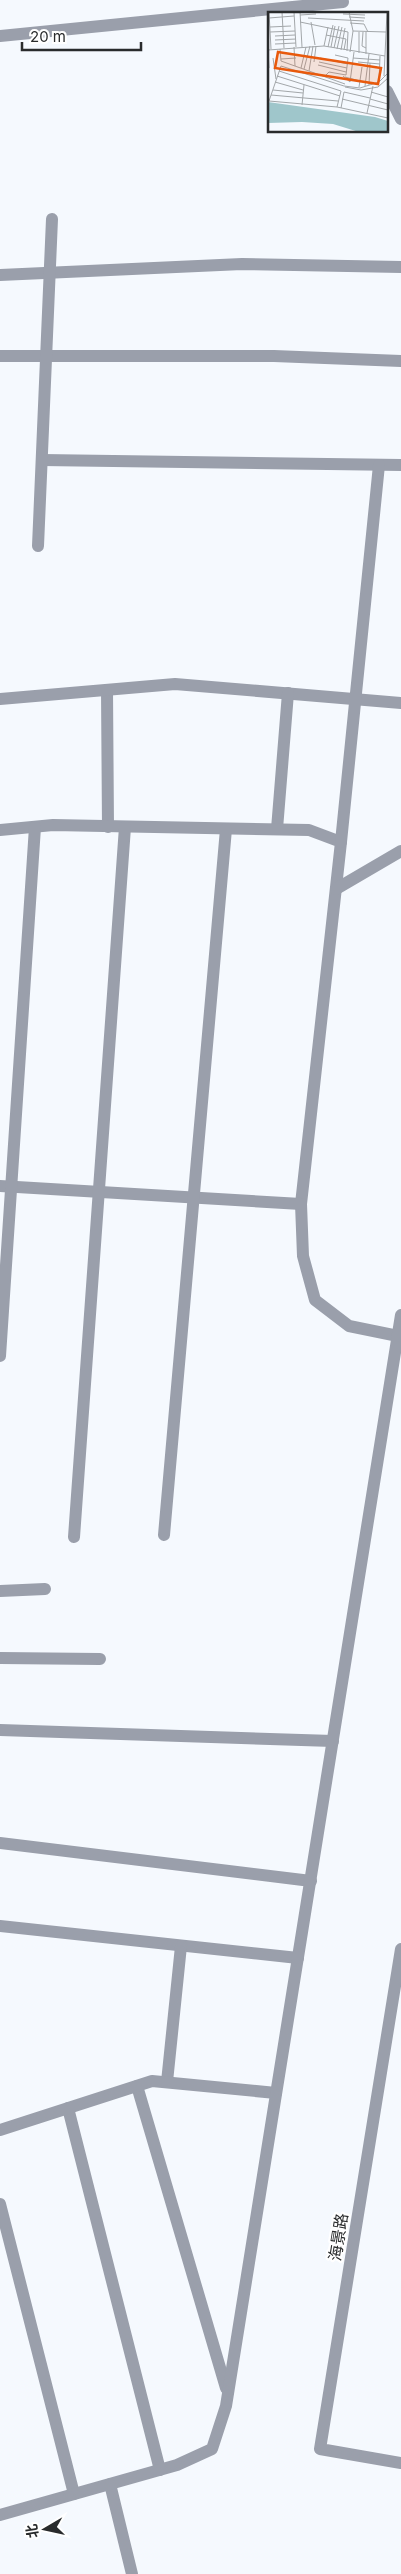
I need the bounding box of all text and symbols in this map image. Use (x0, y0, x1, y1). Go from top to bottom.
inset map (268, 12, 388, 132)
scale bar (22, 20, 141, 52)
text: 20 m (30, 27, 66, 46)
street label: 海景路 (324, 2212, 352, 2262)
north arrow (20, 2504, 70, 2554)
text: 北 (22, 2523, 41, 2539)

